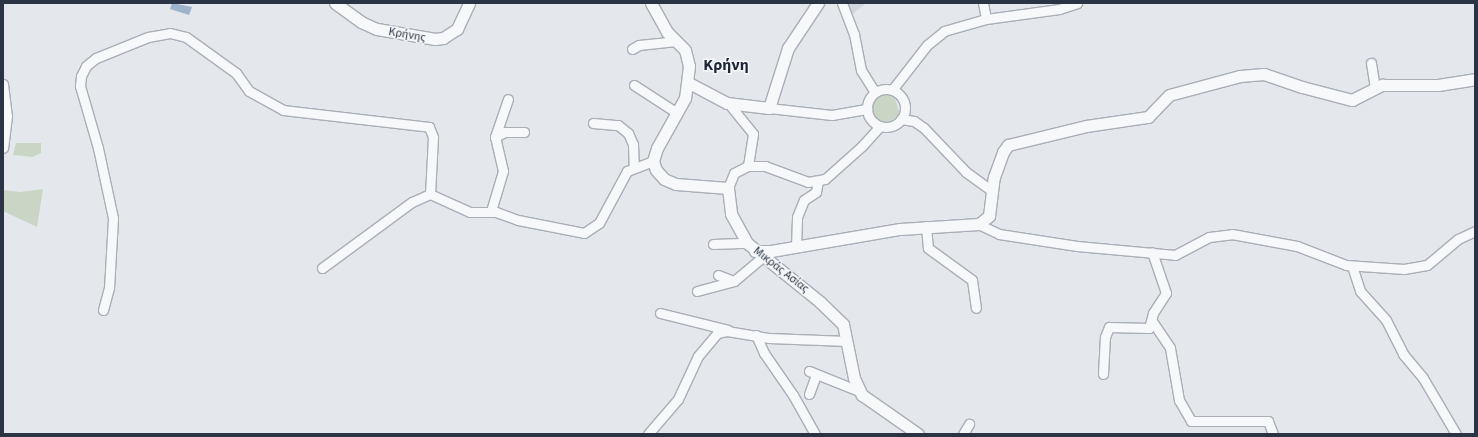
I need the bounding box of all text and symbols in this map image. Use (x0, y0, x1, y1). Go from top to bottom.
street label: Κρήνης (387, 25, 427, 45)
district label: Κρήνη (703, 55, 749, 75)
street label: Μικράς Ασίας (750, 244, 812, 296)

